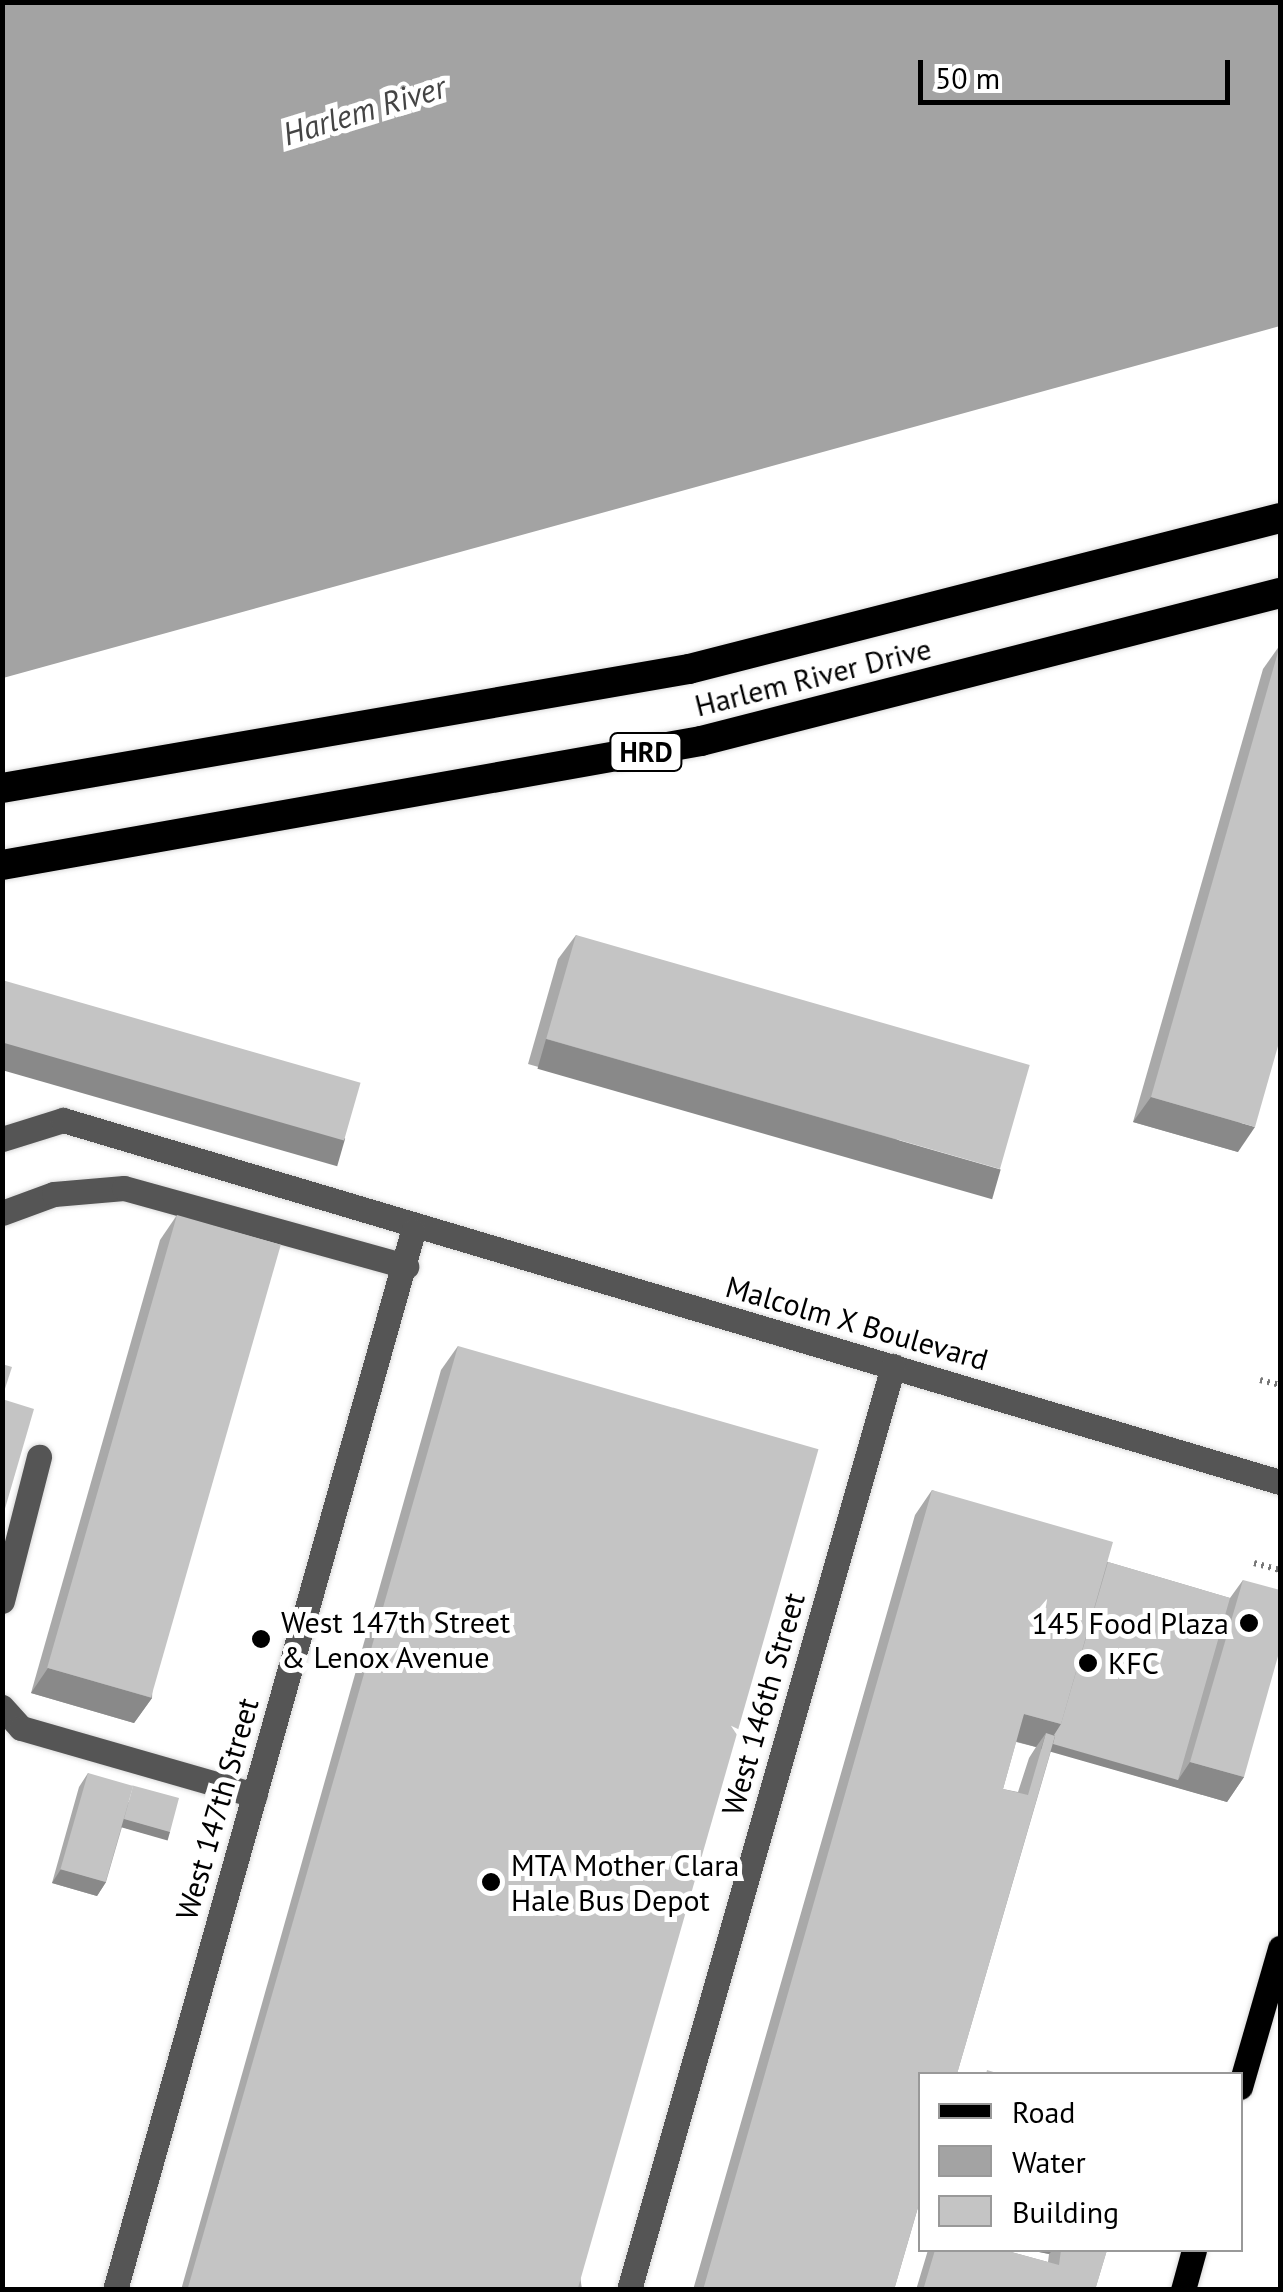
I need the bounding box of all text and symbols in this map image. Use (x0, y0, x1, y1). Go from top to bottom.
scale bar (923, 40, 1236, 102)
text: 50 m (935, 58, 1000, 97)
water label: Harlem River (278, 67, 450, 153)
street label: Harlem River Drive (691, 630, 935, 724)
road number: HRD (608, 729, 684, 775)
street label: Malcolm X Boulevard (721, 1268, 993, 1378)
street label: West 146th Street (714, 1589, 812, 1819)
place label: West 147th Street & Lenox Avenue (281, 1604, 510, 1674)
place label: 145 Food Plaza (1031, 1605, 1229, 1641)
marker: 145 Food Plaza (1238, 1612, 1260, 1634)
marker: West 147th Street & Lenox Avenue (250, 1628, 272, 1650)
place label: KFC (1108, 1645, 1159, 1681)
marker: KFC (1077, 1652, 1099, 1674)
street label: West 147th Street (168, 1694, 266, 1924)
place label: MTA Mother Clara Hale Bus Depot (511, 1847, 741, 1918)
marker: MTA Mother Clara Hale Bus Depot (480, 1871, 502, 1893)
legend (918, 2072, 1243, 2252)
text: Road (1012, 2092, 1076, 2131)
text: Water (1012, 2142, 1086, 2181)
text: Building (1012, 2192, 1119, 2231)

